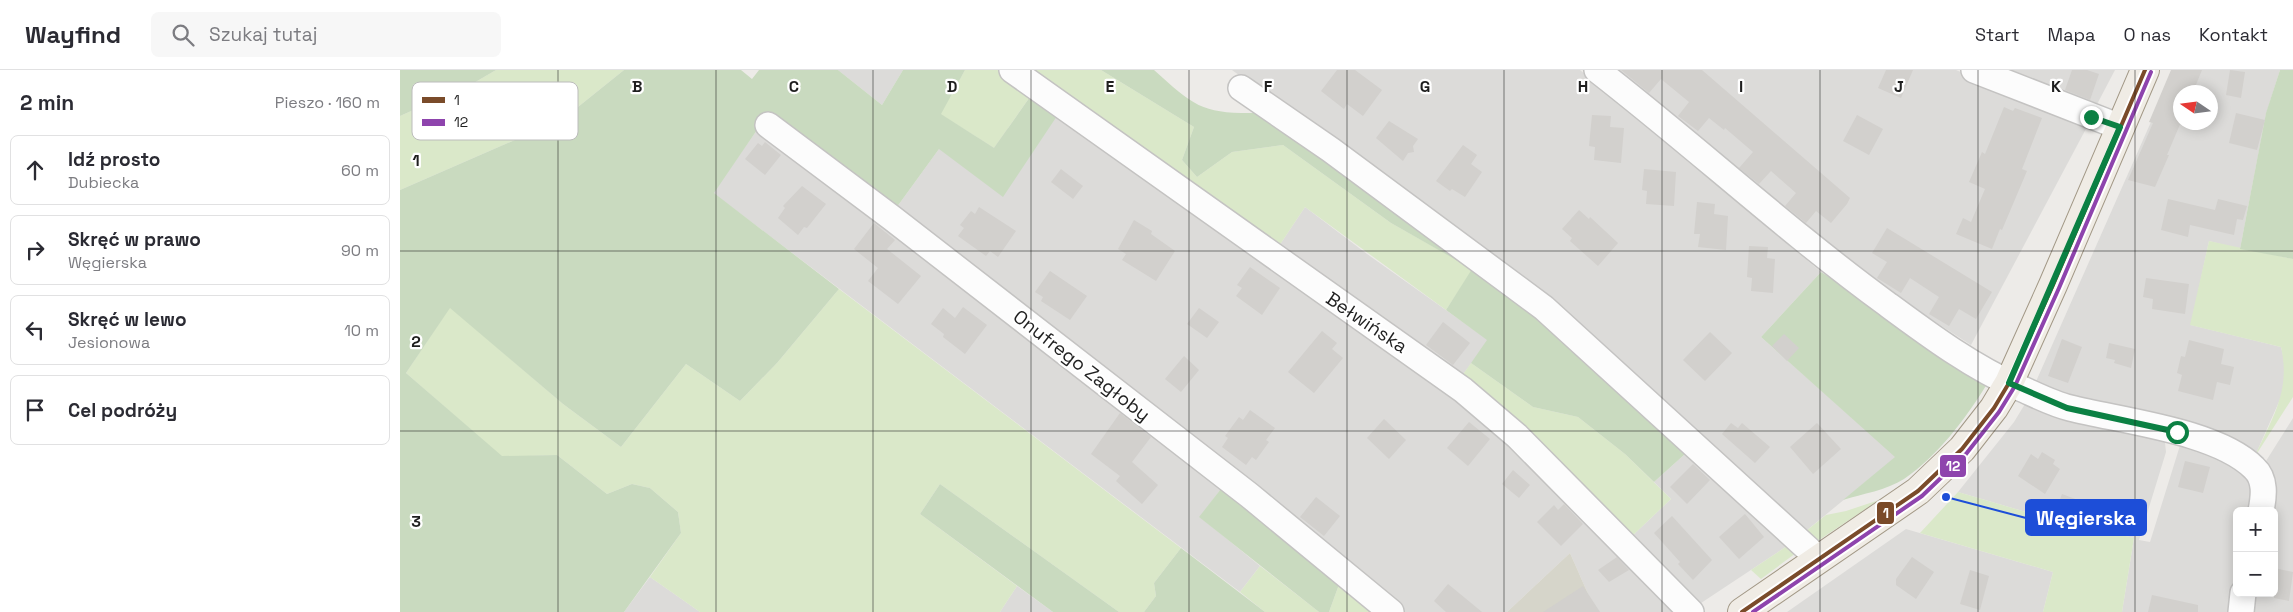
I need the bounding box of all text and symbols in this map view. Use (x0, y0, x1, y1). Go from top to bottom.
search box (151, 12, 501, 57)
text: Wayfind (25, 19, 121, 50)
icon: search (169, 21, 197, 49)
text: Szukaj tutaj (209, 22, 317, 47)
text: Start (1975, 23, 2020, 46)
text: Mapa (2048, 23, 2095, 46)
text: O nas (2123, 23, 2171, 46)
text: Kontakt (2199, 23, 2268, 46)
text: B (632, 76, 642, 97)
text: C (789, 76, 799, 97)
text: D (947, 76, 957, 97)
text: E (1106, 76, 1115, 97)
text: F (1264, 76, 1273, 97)
text: G (1420, 76, 1430, 97)
text: H (1578, 76, 1588, 97)
text: I (1739, 76, 1743, 97)
text: J (1894, 76, 1904, 97)
text: K (2051, 76, 2061, 97)
legend (412, 82, 578, 140)
north arrow (2173, 85, 2218, 130)
text: 2 min (20, 89, 74, 116)
text: 1 (454, 91, 460, 109)
text: Pieszo · 160 m (275, 92, 380, 113)
route end (2080, 106, 2103, 129)
text: 12 (454, 113, 468, 131)
text: Idź prosto (68, 147, 160, 172)
text: 1 (412, 150, 420, 171)
icon: ahead (21, 156, 49, 184)
text: 60 m (341, 160, 379, 181)
text: Dubiecka (68, 172, 139, 193)
text: Skręć w prawo (68, 227, 201, 252)
icon: right (21, 236, 49, 264)
text: 90 m (341, 240, 379, 261)
text: Węgierska (68, 252, 147, 273)
street label: Bełwińska (1321, 286, 1412, 359)
street label: Onufrego Zagłoby (1008, 304, 1155, 427)
text: Skręć w lewo (68, 307, 187, 332)
icon: left (21, 316, 49, 344)
text: 10 m (344, 320, 379, 341)
text: 2 (411, 331, 421, 352)
text: Jesionowa (68, 332, 150, 353)
icon: arrive (21, 396, 49, 424)
text: Cel podróży (68, 398, 177, 423)
route start (2166, 421, 2189, 444)
line badge: 12 (1939, 454, 1967, 478)
text: 12 (1946, 457, 1960, 475)
callout: Węgierska (2026, 500, 2146, 535)
line badge: 1 (1876, 501, 1895, 525)
text: 1 (1883, 504, 1889, 522)
text: Węgierska (2036, 505, 2136, 531)
map controls (2233, 507, 2278, 597)
button: + (2233, 507, 2278, 552)
text: 3 (411, 511, 421, 532)
button: − (2233, 552, 2278, 597)

